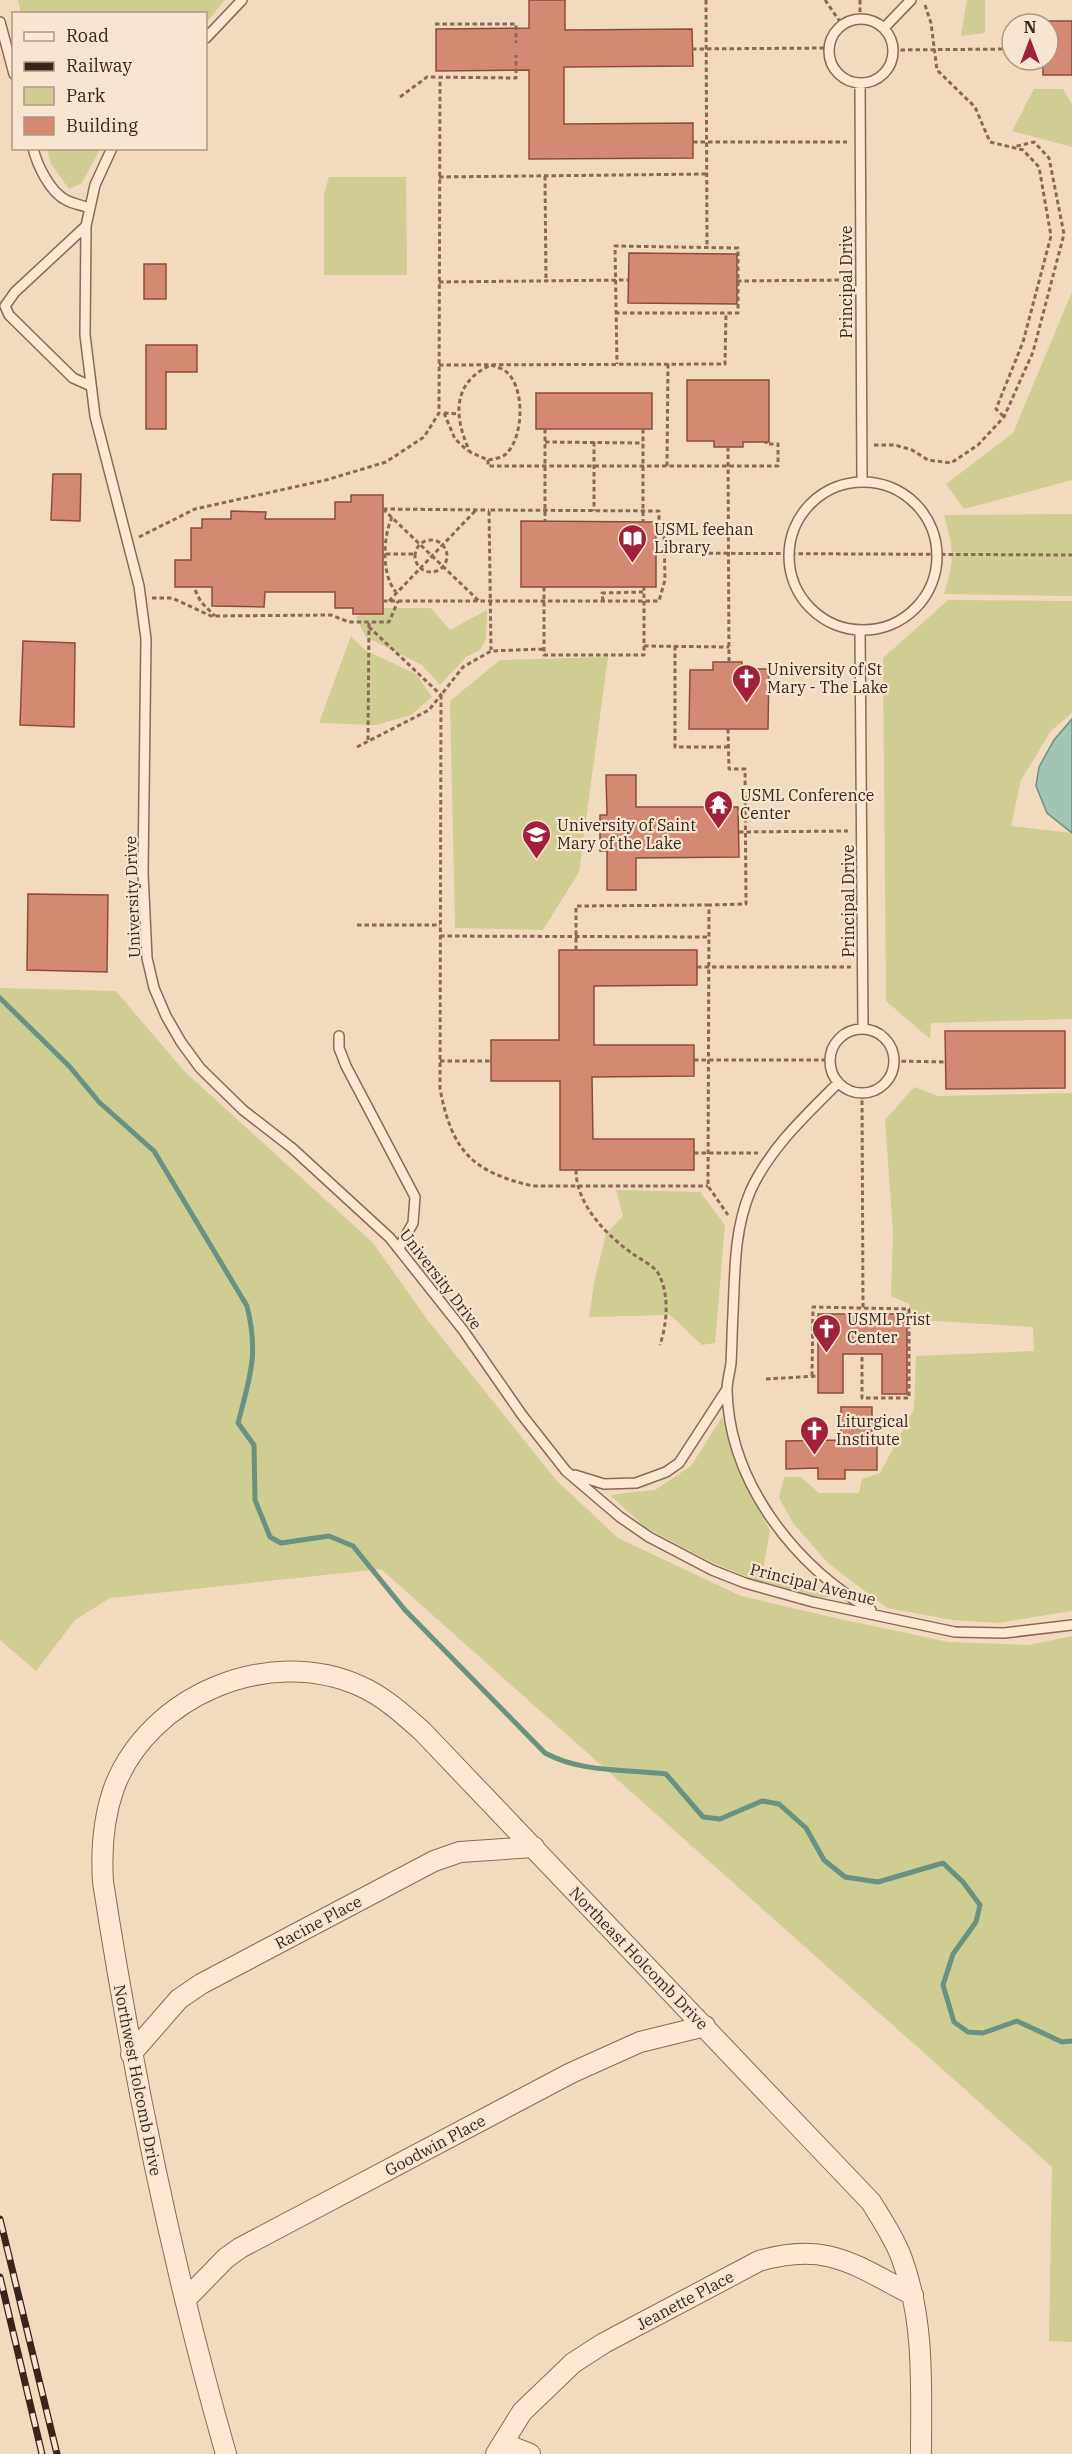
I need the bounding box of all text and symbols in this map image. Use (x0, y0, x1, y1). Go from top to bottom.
legend (12, 12, 207, 150)
north arrow (1000, 12, 1060, 72)
text: N (1024, 17, 1036, 37)
text: Road (66, 24, 109, 47)
text: Railway (66, 54, 132, 77)
text: Park (66, 84, 106, 107)
text: Building (66, 114, 138, 137)
street label: Principal Drive (836, 225, 856, 339)
place label: USML feehan Library (654, 519, 754, 557)
library icon: USML feehan Library (617, 522, 649, 564)
place label: University of St Mary - The Lake (767, 659, 888, 697)
church icon: University of St Mary - The Lake (730, 662, 762, 704)
place label: USML Conference Center (740, 785, 874, 823)
temple icon: USML Conference Center (703, 788, 735, 830)
place label: University of Saint Mary of the Lake (557, 815, 696, 853)
school or university icon: University of Saint Mary of the Lake (520, 818, 552, 860)
street label: University Drive (120, 836, 144, 958)
street label: Principal Drive (838, 844, 858, 958)
street label: University Drive (395, 1225, 487, 1333)
place label: USML Prist Center (847, 1309, 931, 1347)
church icon: USML Prist Center (810, 1312, 842, 1354)
place label: Liturgical Institute (836, 1411, 909, 1449)
church icon: Liturgical Institute (799, 1414, 831, 1456)
street label: Principal Avenue (748, 1559, 878, 1609)
street label: Northeast Holcomb Drive (565, 1882, 713, 2034)
street label: Racine Place (271, 1891, 365, 1953)
street label: Northwest Holcomb Drive (110, 1983, 166, 2177)
street label: Goodwin Place (381, 2110, 489, 2180)
street label: Jeanette Place (633, 2266, 737, 2334)

